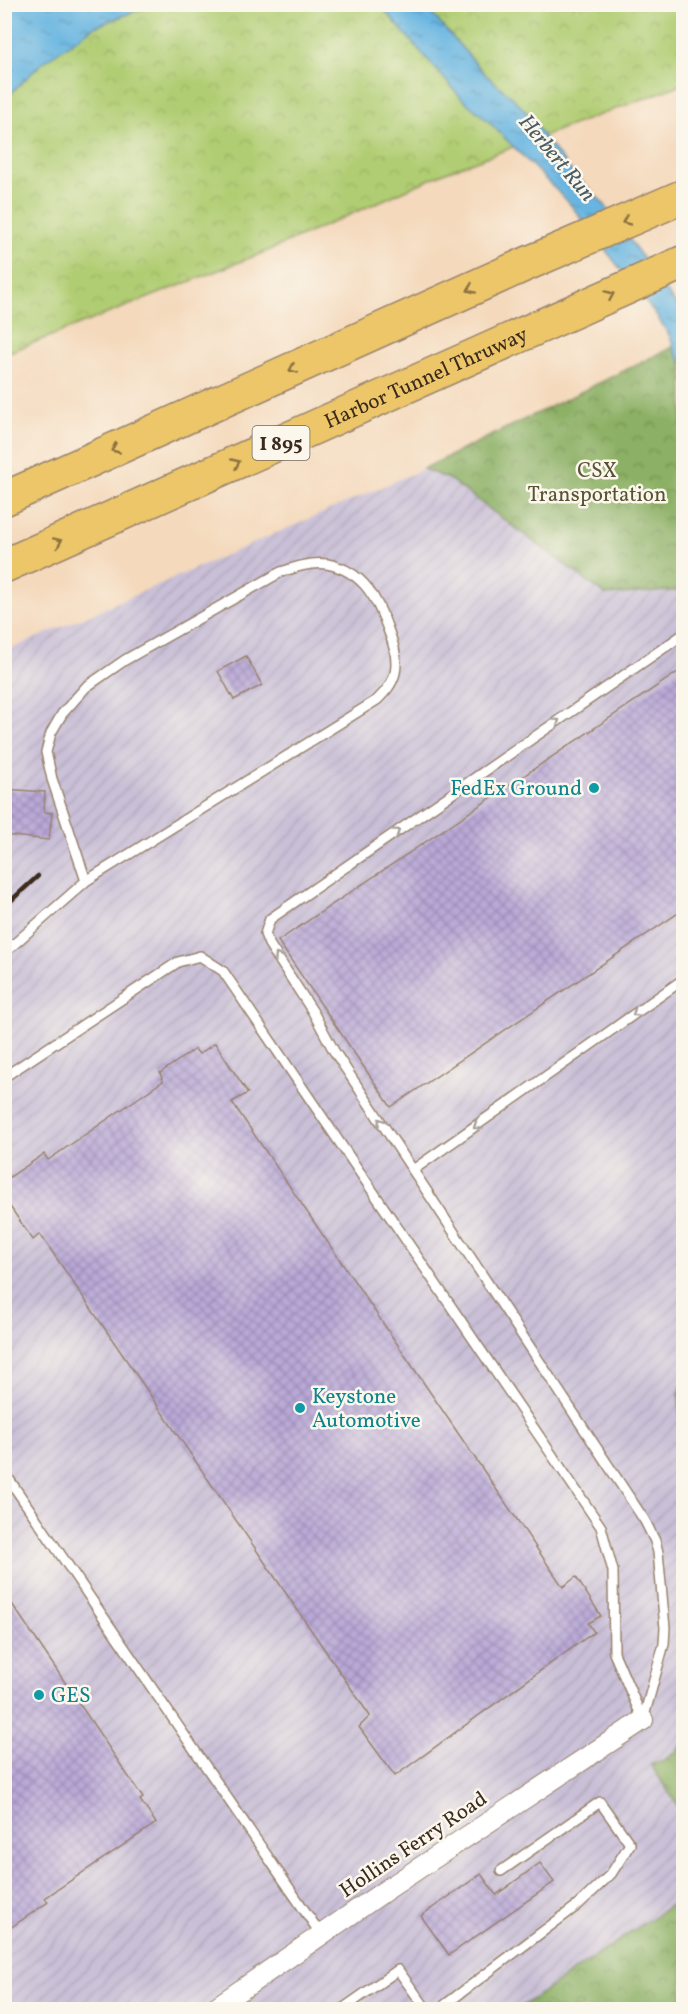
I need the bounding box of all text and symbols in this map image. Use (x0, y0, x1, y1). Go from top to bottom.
water label: Herbert Run (510, 108, 602, 209)
one-way arrow (622, 213, 633, 225)
one-way arrow (466, 282, 477, 294)
one-way arrow (604, 291, 615, 303)
street label: Harbor Tunnel Thruway (320, 320, 533, 437)
one-way arrow (288, 362, 299, 374)
road number: I 895 (252, 426, 310, 460)
one-way arrow (111, 442, 122, 454)
park label: CSX Transportation (527, 457, 667, 510)
one-way arrow (230, 458, 241, 470)
one-way arrow (52, 537, 63, 549)
one-way arrow (550, 718, 561, 729)
place label: FedEx Ground (450, 775, 582, 804)
marker: FedEx Ground (587, 781, 601, 795)
one-way arrow (389, 828, 400, 839)
one-way arrow (274, 952, 285, 963)
one-way arrow (631, 1006, 642, 1017)
one-way arrow (377, 1117, 388, 1128)
one-way arrow (472, 1119, 483, 1130)
place label: Keystone Automotive (312, 1383, 421, 1436)
marker: Keystone Automotive (293, 1401, 307, 1415)
place label: GES (51, 1682, 91, 1711)
marker: GES (32, 1688, 46, 1702)
street label: Hollins Ferry Road (334, 1785, 493, 1905)

